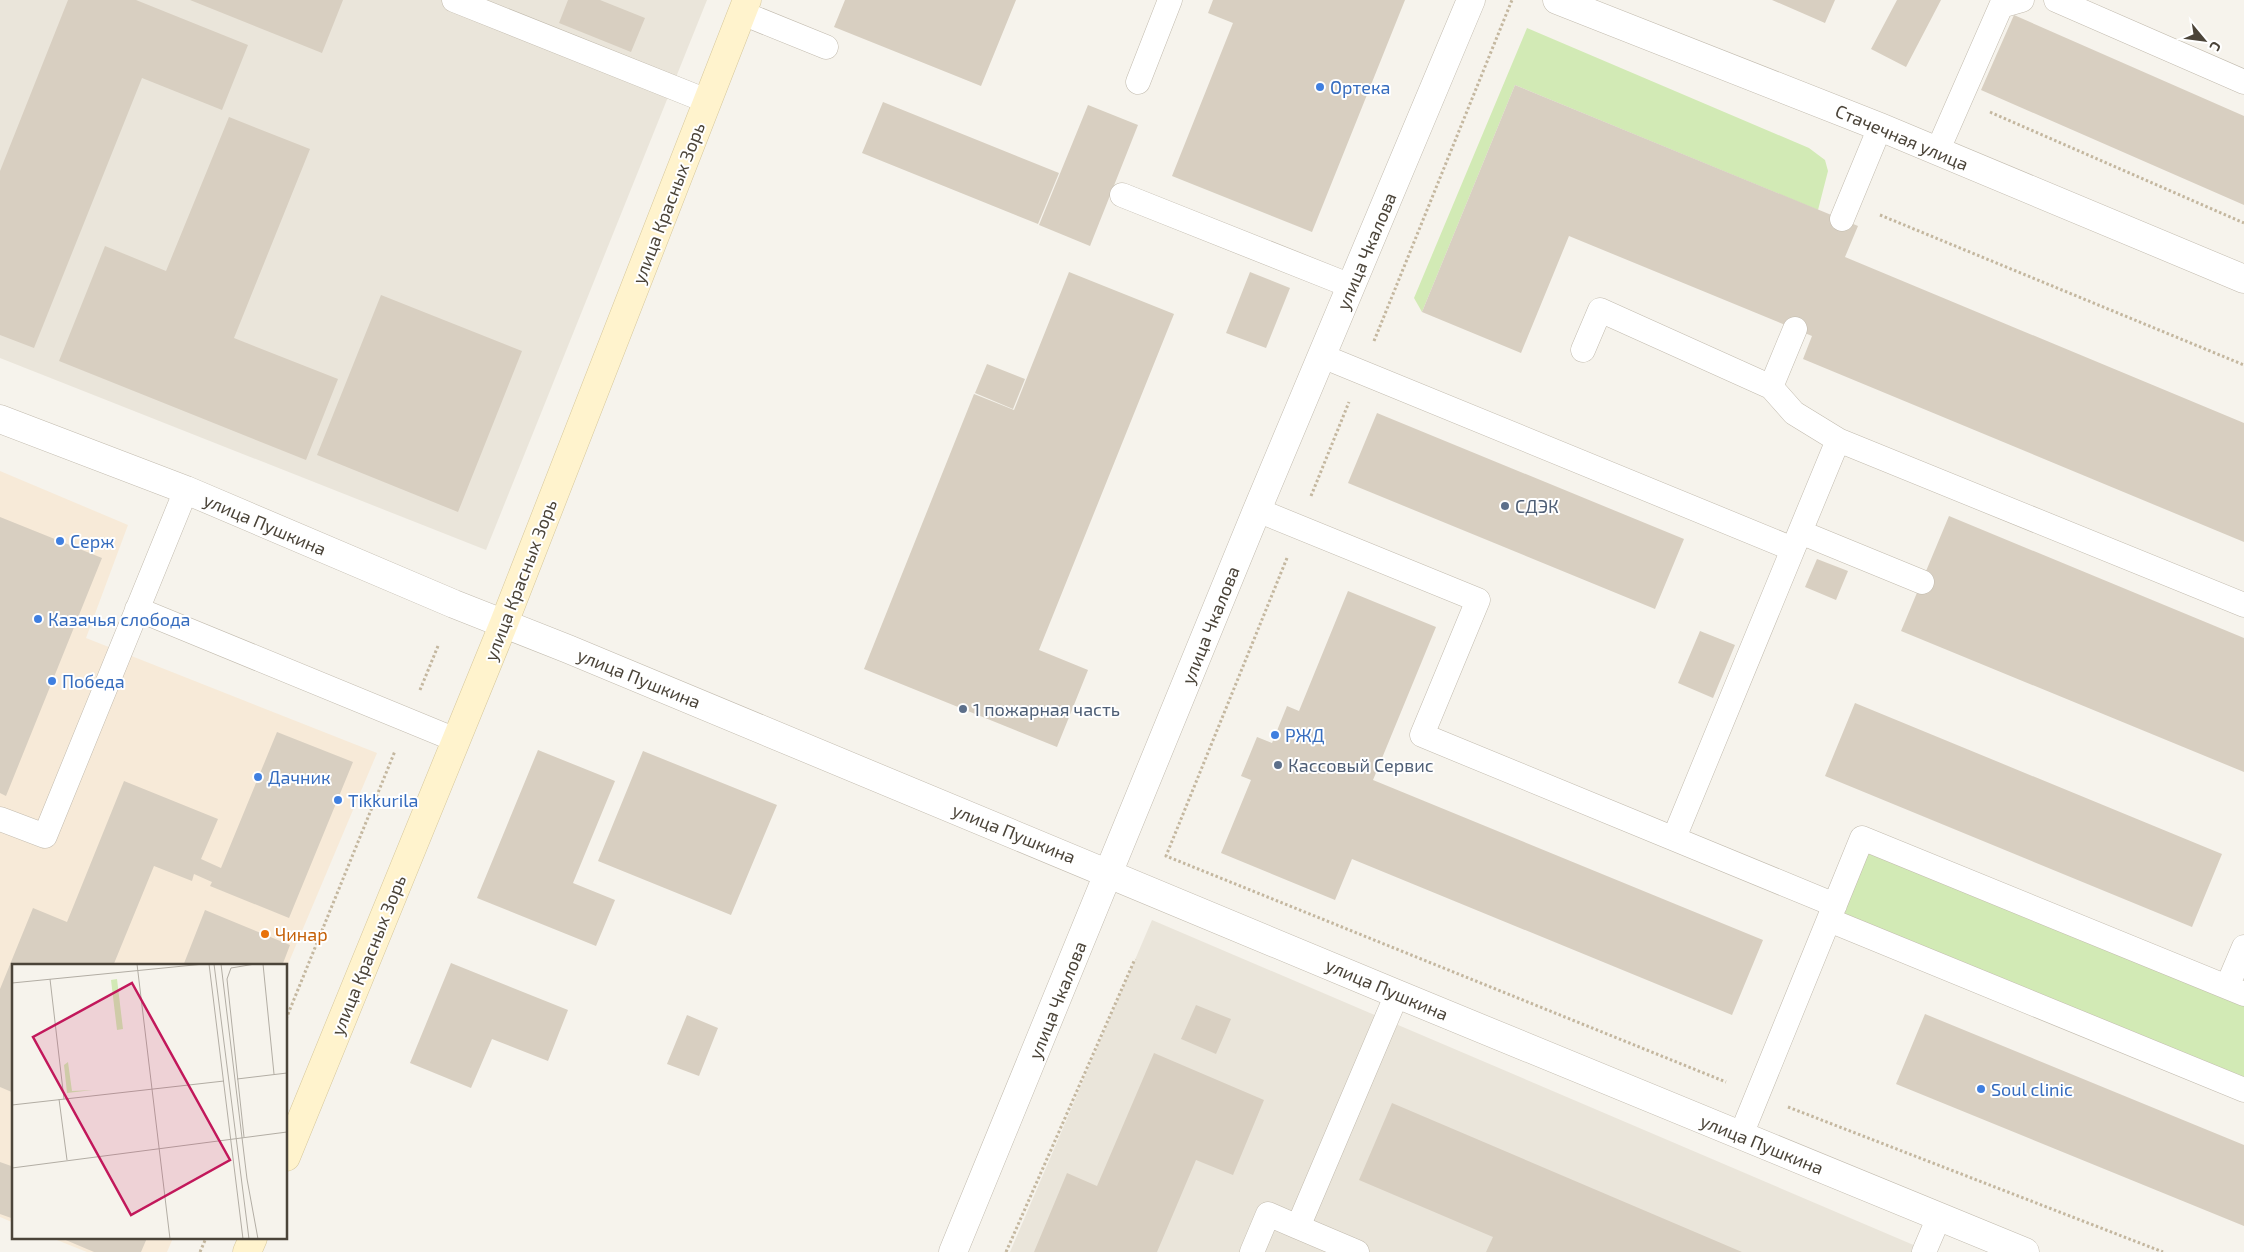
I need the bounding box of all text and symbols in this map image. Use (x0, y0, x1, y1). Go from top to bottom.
north arrow (2179, 15, 2229, 65)
text: С (2206, 39, 2225, 54)
place label: Ортека (1330, 76, 1391, 98)
marker: Ортека (1314, 81, 1326, 93)
street label: Стачечная улица (1832, 99, 1972, 175)
street label: улица Красных Зорь (627, 119, 709, 287)
street label: улица Чкалова (1331, 189, 1401, 313)
street label: улица Пушкина (200, 488, 330, 560)
place label: СДЭК (1515, 495, 1559, 517)
street label: улица Красных Зорь (479, 496, 561, 664)
marker: СДЭК (1499, 500, 1511, 512)
place label: Серж (70, 530, 115, 552)
marker: Серж (54, 535, 66, 547)
street label: улица Чкалова (1176, 563, 1244, 687)
place label: Казачья слобода (48, 608, 190, 630)
marker: Казачья слобода (32, 613, 44, 625)
street label: улица Пушкина (574, 643, 704, 713)
place label: Победа (62, 670, 125, 692)
marker: Победа (46, 675, 58, 687)
place label: 1 пожарная часть (973, 698, 1120, 720)
marker: 1 пожарная часть (957, 703, 969, 715)
place label: РЖД (1285, 724, 1324, 746)
marker: РЖД (1269, 729, 1281, 741)
place label: Кассовый Сервис (1288, 754, 1434, 776)
marker: Кассовый Сервис (1272, 759, 1284, 771)
place label: Дачник (268, 766, 331, 788)
marker: Дачник (252, 771, 264, 783)
place label: Tikkurila (348, 789, 418, 811)
marker: Tikkurila (332, 794, 344, 806)
street label: улица Пушкина (949, 798, 1079, 868)
street label: улица Красных Зорь (326, 871, 410, 1039)
place label: Чинар (275, 923, 328, 945)
marker: Чинар (259, 928, 271, 940)
street label: улица Чкалова (1023, 938, 1091, 1062)
street label: улица Пушкина (1322, 953, 1452, 1025)
inset map (12, 964, 288, 1240)
place label: Soul clinic (1991, 1078, 2073, 1100)
marker: Soul clinic (1975, 1083, 1987, 1095)
street label: улица Пушкина (1697, 1109, 1827, 1179)

